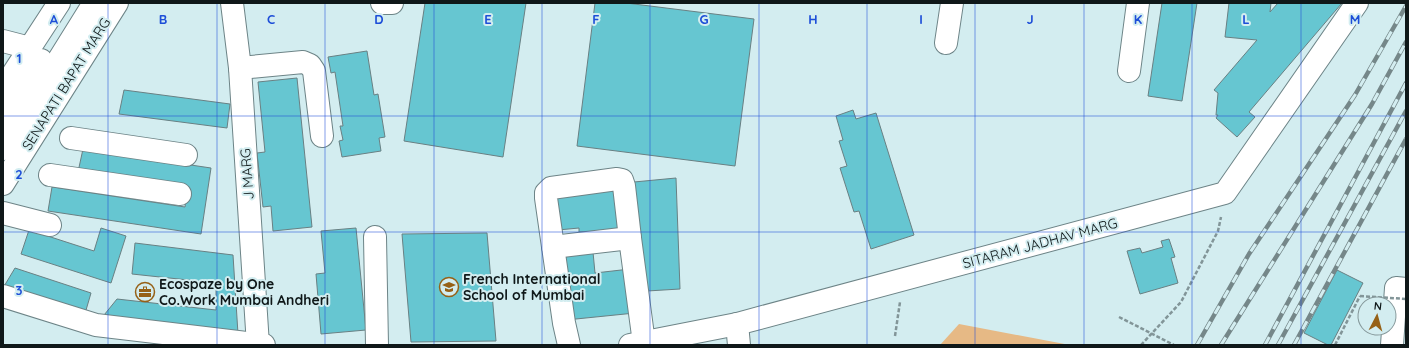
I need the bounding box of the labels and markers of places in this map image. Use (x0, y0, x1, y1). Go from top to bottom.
place label: French International School of Mumbai (463, 270, 601, 304)
place label: Ecospaze by One Co.Work Mumbai Andheri (159, 275, 329, 309)
school or university icon: French International School of Mumbai (438, 276, 460, 298)
office icon: Ecospaze by One Co.Work Mumbai Andheri (134, 281, 156, 303)

